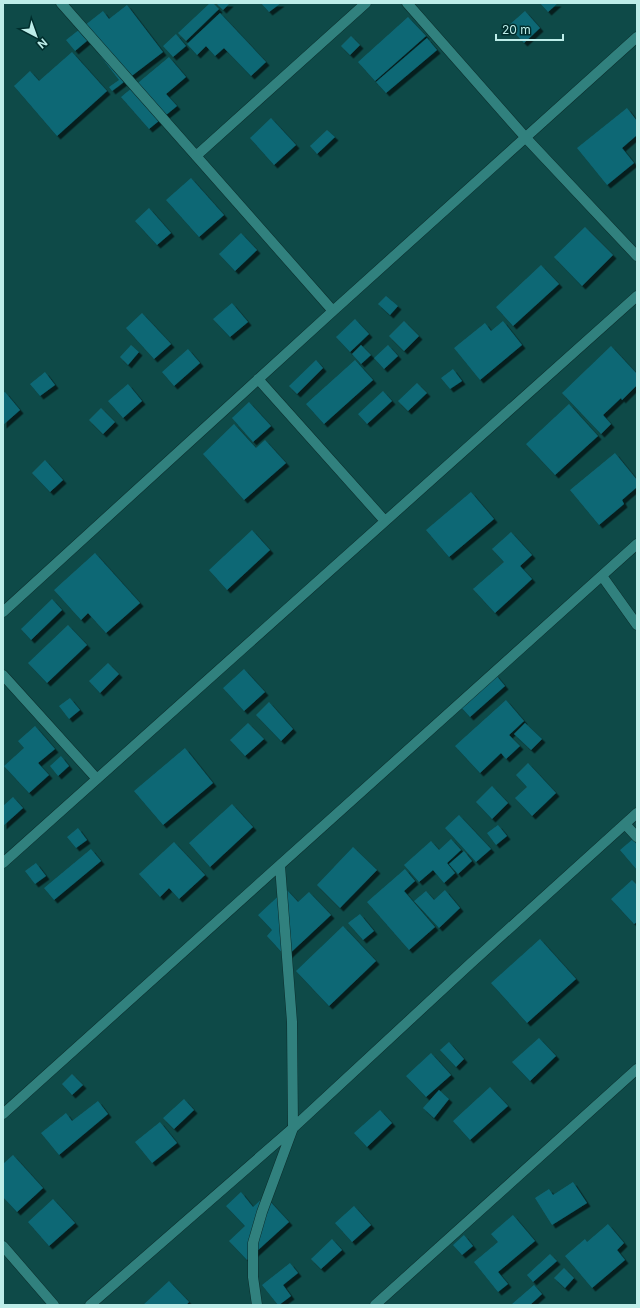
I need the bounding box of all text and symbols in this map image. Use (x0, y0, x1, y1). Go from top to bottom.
north arrow (16, 16, 56, 56)
scale bar (496, 16, 563, 42)
text: 20 m (502, 22, 531, 37)
text: N (35, 36, 50, 52)

